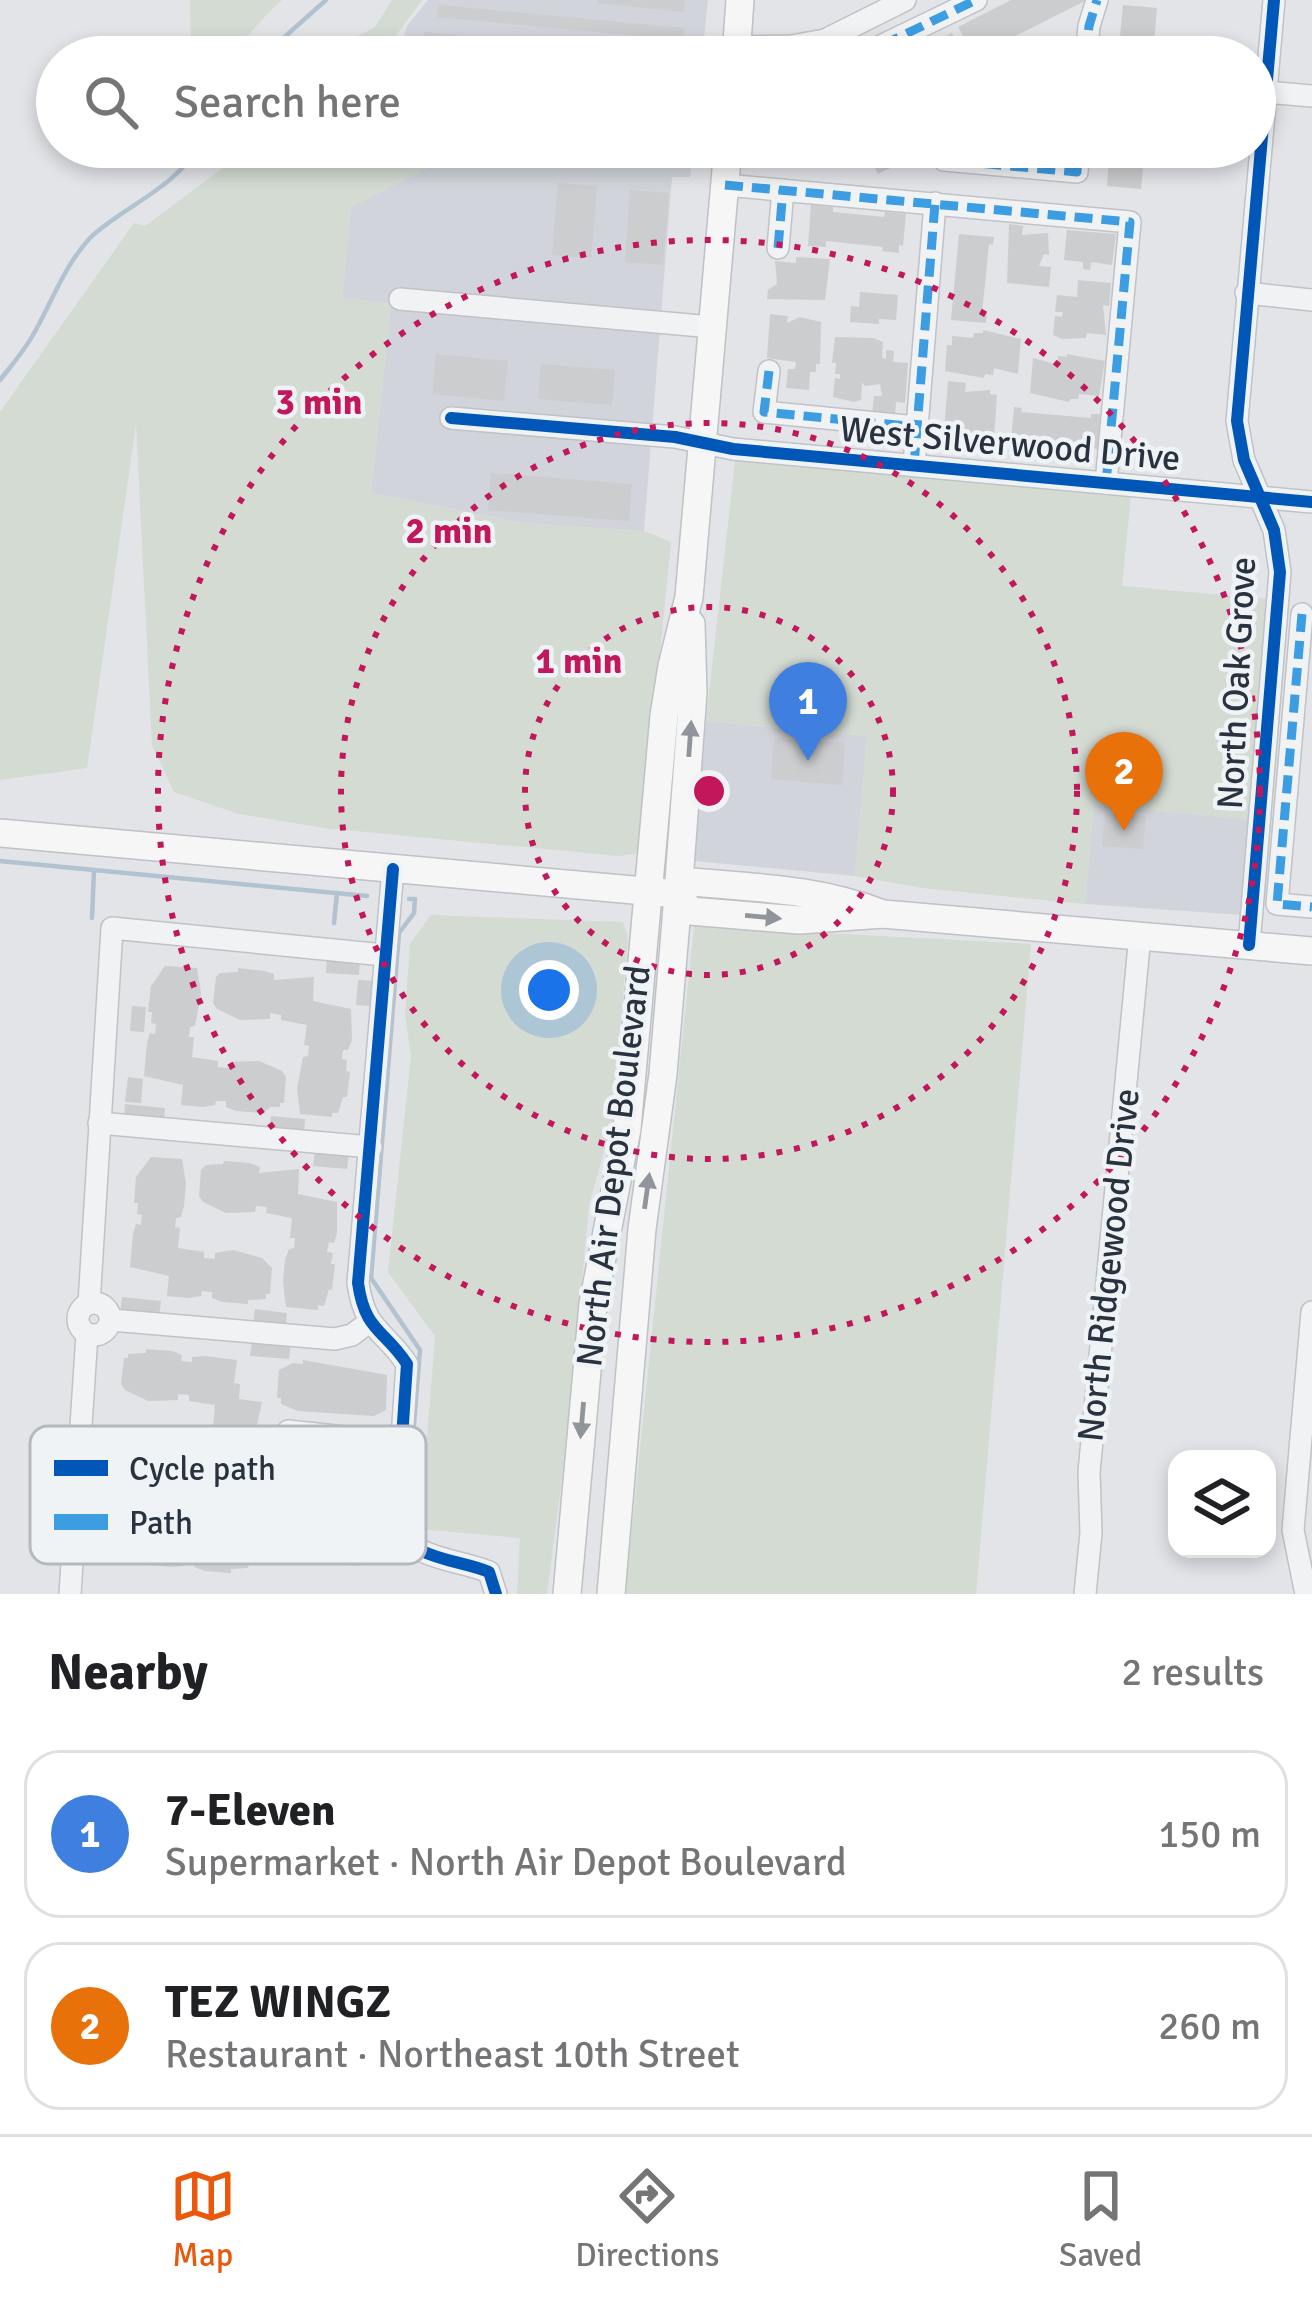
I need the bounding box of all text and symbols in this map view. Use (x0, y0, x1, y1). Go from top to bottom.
search box (36, 36, 1276, 168)
icon: search (78, 69, 144, 135)
text: Search here (174, 75, 401, 130)
text: 3 min (276, 380, 362, 425)
street label: West Silverwood Drive (838, 407, 1182, 481)
text: 2 min (406, 509, 492, 554)
street label: North Oak Grove (1208, 556, 1266, 810)
text: 1 min (536, 639, 622, 684)
pin: 1 (769, 662, 847, 761)
one-way arrow (680, 720, 699, 757)
pin: 2 (1085, 732, 1163, 831)
centre of rings (688, 770, 730, 812)
one-way arrow (745, 908, 782, 927)
your location (519, 960, 579, 1020)
street label: North Air Depot Boulevard (567, 963, 661, 1369)
street label: North Ridgewood Drive (1068, 1086, 1150, 1444)
one-way arrow (638, 1172, 657, 1209)
one-way arrow (572, 1402, 591, 1440)
legend (30, 1426, 426, 1564)
text: Cycle path (129, 1449, 276, 1490)
map controls (1168, 1450, 1276, 1558)
button: layers (1168, 1450, 1276, 1558)
text: Path (129, 1503, 193, 1544)
text: Nearby (48, 1641, 208, 1704)
text: 2 results (1121, 1648, 1264, 1696)
text: 7-Eleven (165, 1783, 336, 1838)
text: 1 (79, 1810, 101, 1858)
text: 150 m (1158, 1810, 1261, 1858)
text: Supermarket · North Air Depot Boulevard (165, 1838, 847, 1886)
text: TEZ WINGZ (165, 1975, 391, 2030)
text: 2 (79, 2002, 101, 2050)
text: 260 m (1158, 2002, 1261, 2050)
text: Restaurant · Northeast 10th Street (165, 2030, 740, 2078)
tab: Map (170, 2163, 236, 2276)
tab: Directions (575, 2163, 720, 2276)
tab: Saved (1059, 2163, 1142, 2276)

